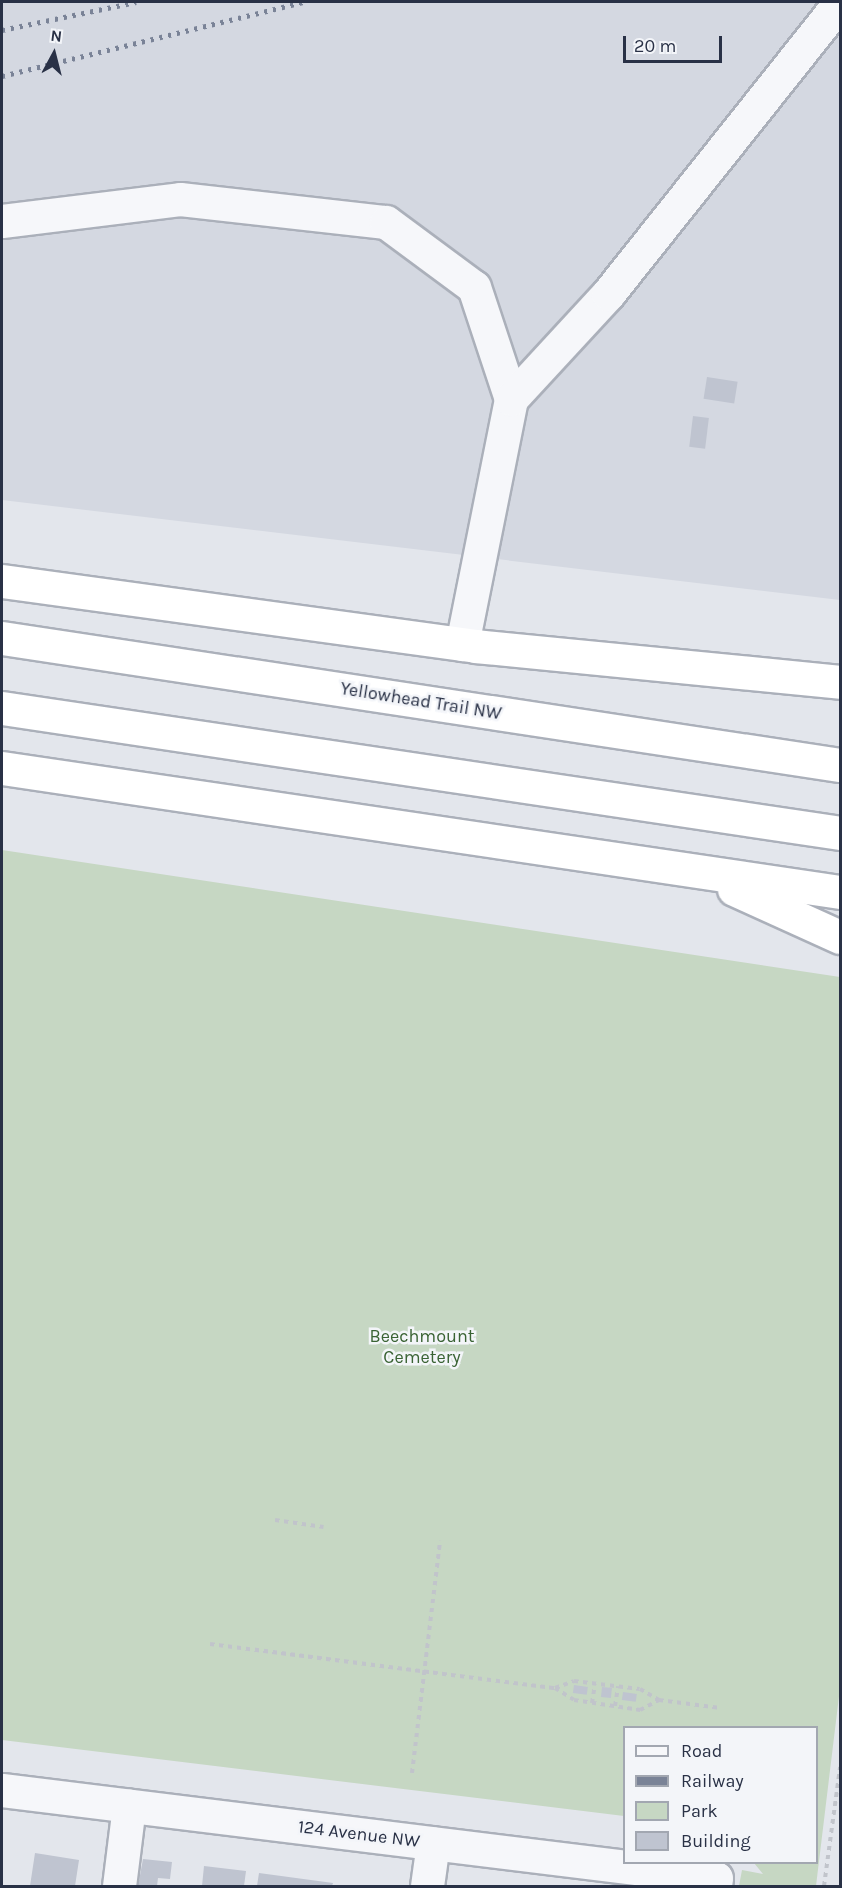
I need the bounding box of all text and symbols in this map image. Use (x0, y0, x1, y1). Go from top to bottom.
north arrow (24, 24, 84, 84)
scale bar (626, 24, 725, 62)
text: N (49, 26, 63, 46)
text: 20 m (634, 35, 676, 57)
street label: Yellowhead Trail NW (339, 678, 503, 724)
park label: Beechmount Cemetery (369, 1326, 475, 1368)
legend (623, 1726, 818, 1864)
text: Road (681, 1740, 722, 1762)
text: Railway (681, 1770, 744, 1792)
text: Park (681, 1800, 718, 1822)
street label: 124 Avenue NW (297, 1816, 421, 1852)
text: Building (681, 1830, 751, 1852)

